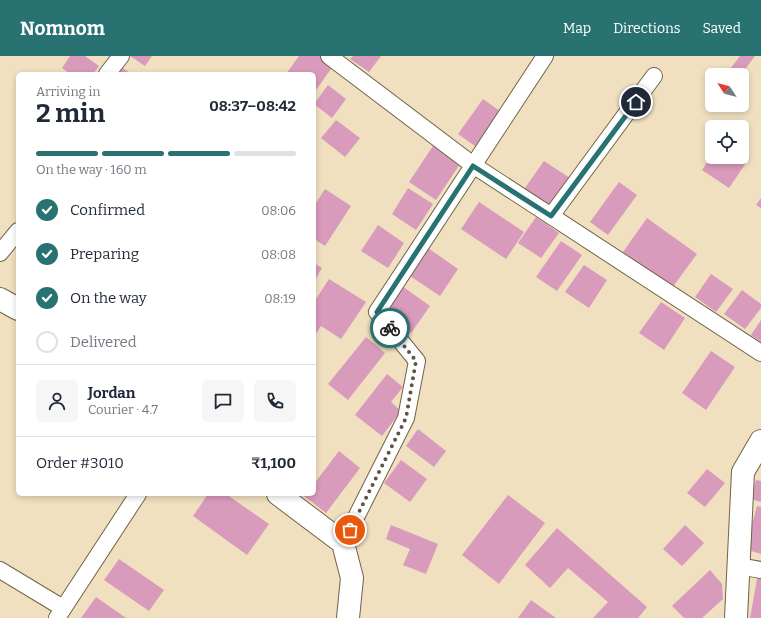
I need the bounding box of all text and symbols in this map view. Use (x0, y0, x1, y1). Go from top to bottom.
text: Nomnom (20, 17, 105, 40)
text: Map (563, 20, 591, 37)
text: Directions (613, 20, 681, 37)
text: Saved (703, 20, 741, 37)
north arrow (705, 68, 749, 112)
map controls (705, 68, 749, 164)
text: Arriving in (36, 84, 101, 99)
pin (619, 85, 653, 119)
icon: home (625, 91, 647, 113)
text: 08:37–08:42 (209, 97, 296, 115)
text: 2 min (36, 98, 105, 129)
button: locate (705, 120, 749, 164)
text: On the way · 160 m (36, 162, 147, 177)
icon: check (36, 199, 58, 221)
text: Confirmed (70, 201, 145, 219)
text: 08:06 (261, 203, 296, 218)
icon: check (36, 243, 58, 265)
text: Preparing (70, 245, 139, 263)
text: 08:08 (261, 247, 296, 262)
icon: check (36, 287, 58, 309)
text: On the way (70, 289, 147, 307)
text: 08:19 (264, 291, 296, 306)
courier (370, 308, 410, 348)
icon: bike (379, 317, 401, 339)
text: Delivered (70, 333, 137, 351)
button: person (36, 380, 78, 422)
button: chat (202, 380, 244, 422)
button: phone (254, 380, 296, 422)
text: Jordan (88, 384, 135, 402)
text: Courier · 4.7 (88, 402, 158, 417)
text: Order #3010 (36, 454, 124, 472)
text: ₹1,100 (251, 454, 296, 472)
pin (333, 513, 367, 547)
icon: bag (339, 519, 361, 541)

